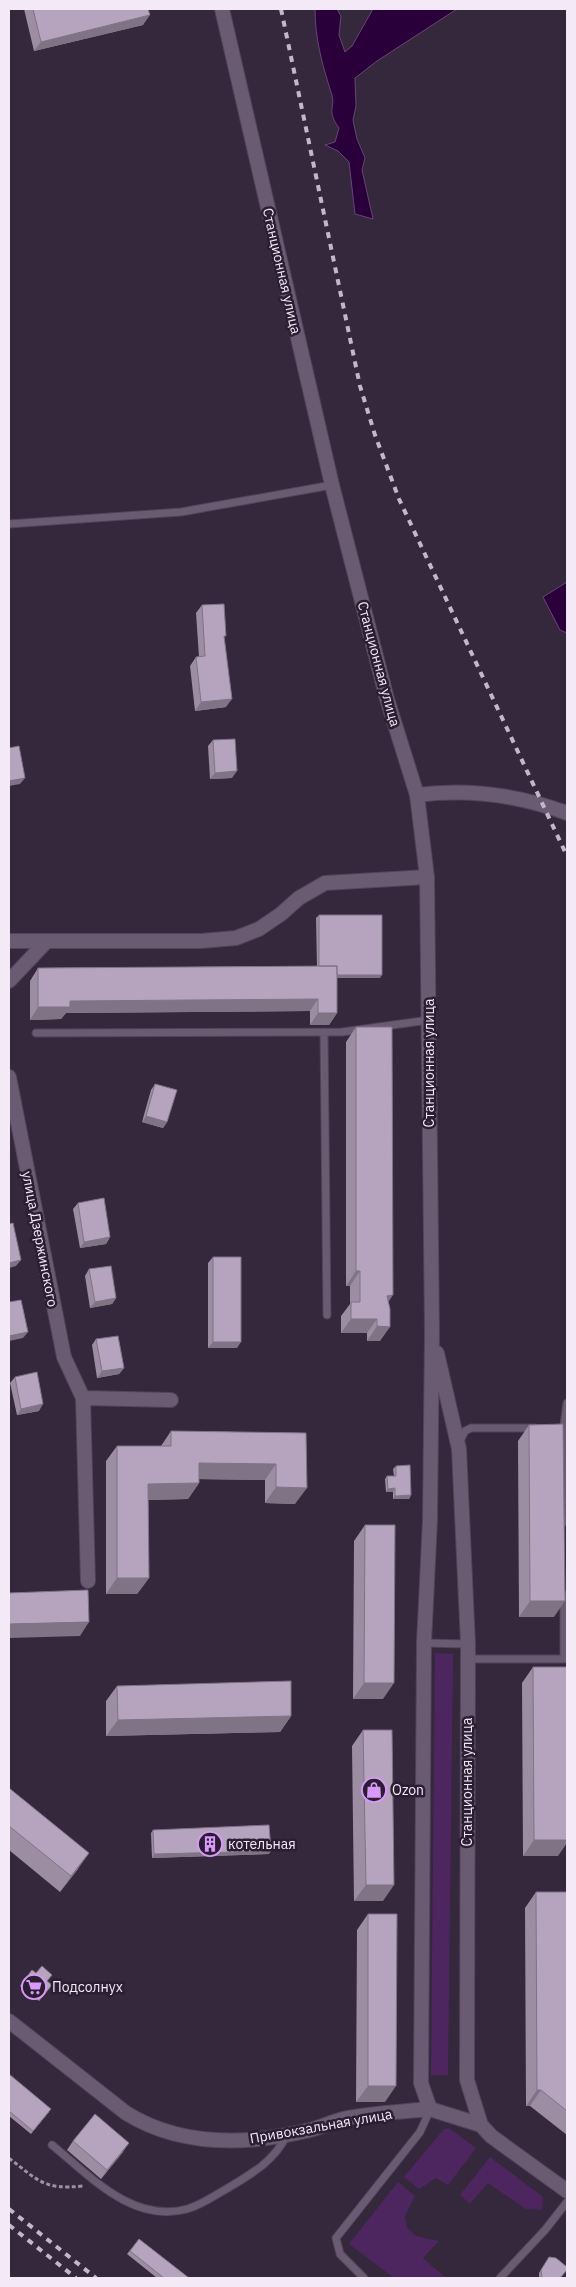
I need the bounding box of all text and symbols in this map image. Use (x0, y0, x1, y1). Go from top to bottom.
street label: Станционная улица (259, 206, 305, 336)
street label: Станционная улица (354, 599, 404, 729)
street label: Станционная улица (420, 998, 438, 1127)
street label: улица Дзержинского (18, 1169, 62, 1309)
street label: Станционная улица (458, 1717, 476, 1846)
shop icon: Ozon (361, 1777, 387, 1803)
place label: Ozon (392, 1781, 424, 1799)
building icon: котельная (197, 1831, 223, 1857)
place label: котельная (228, 1835, 296, 1853)
supermarket icon: Подсолнух (21, 1974, 47, 2000)
place label: Подсолнух (52, 1978, 123, 1996)
street label: Привокзальная улица (248, 2105, 394, 2147)

